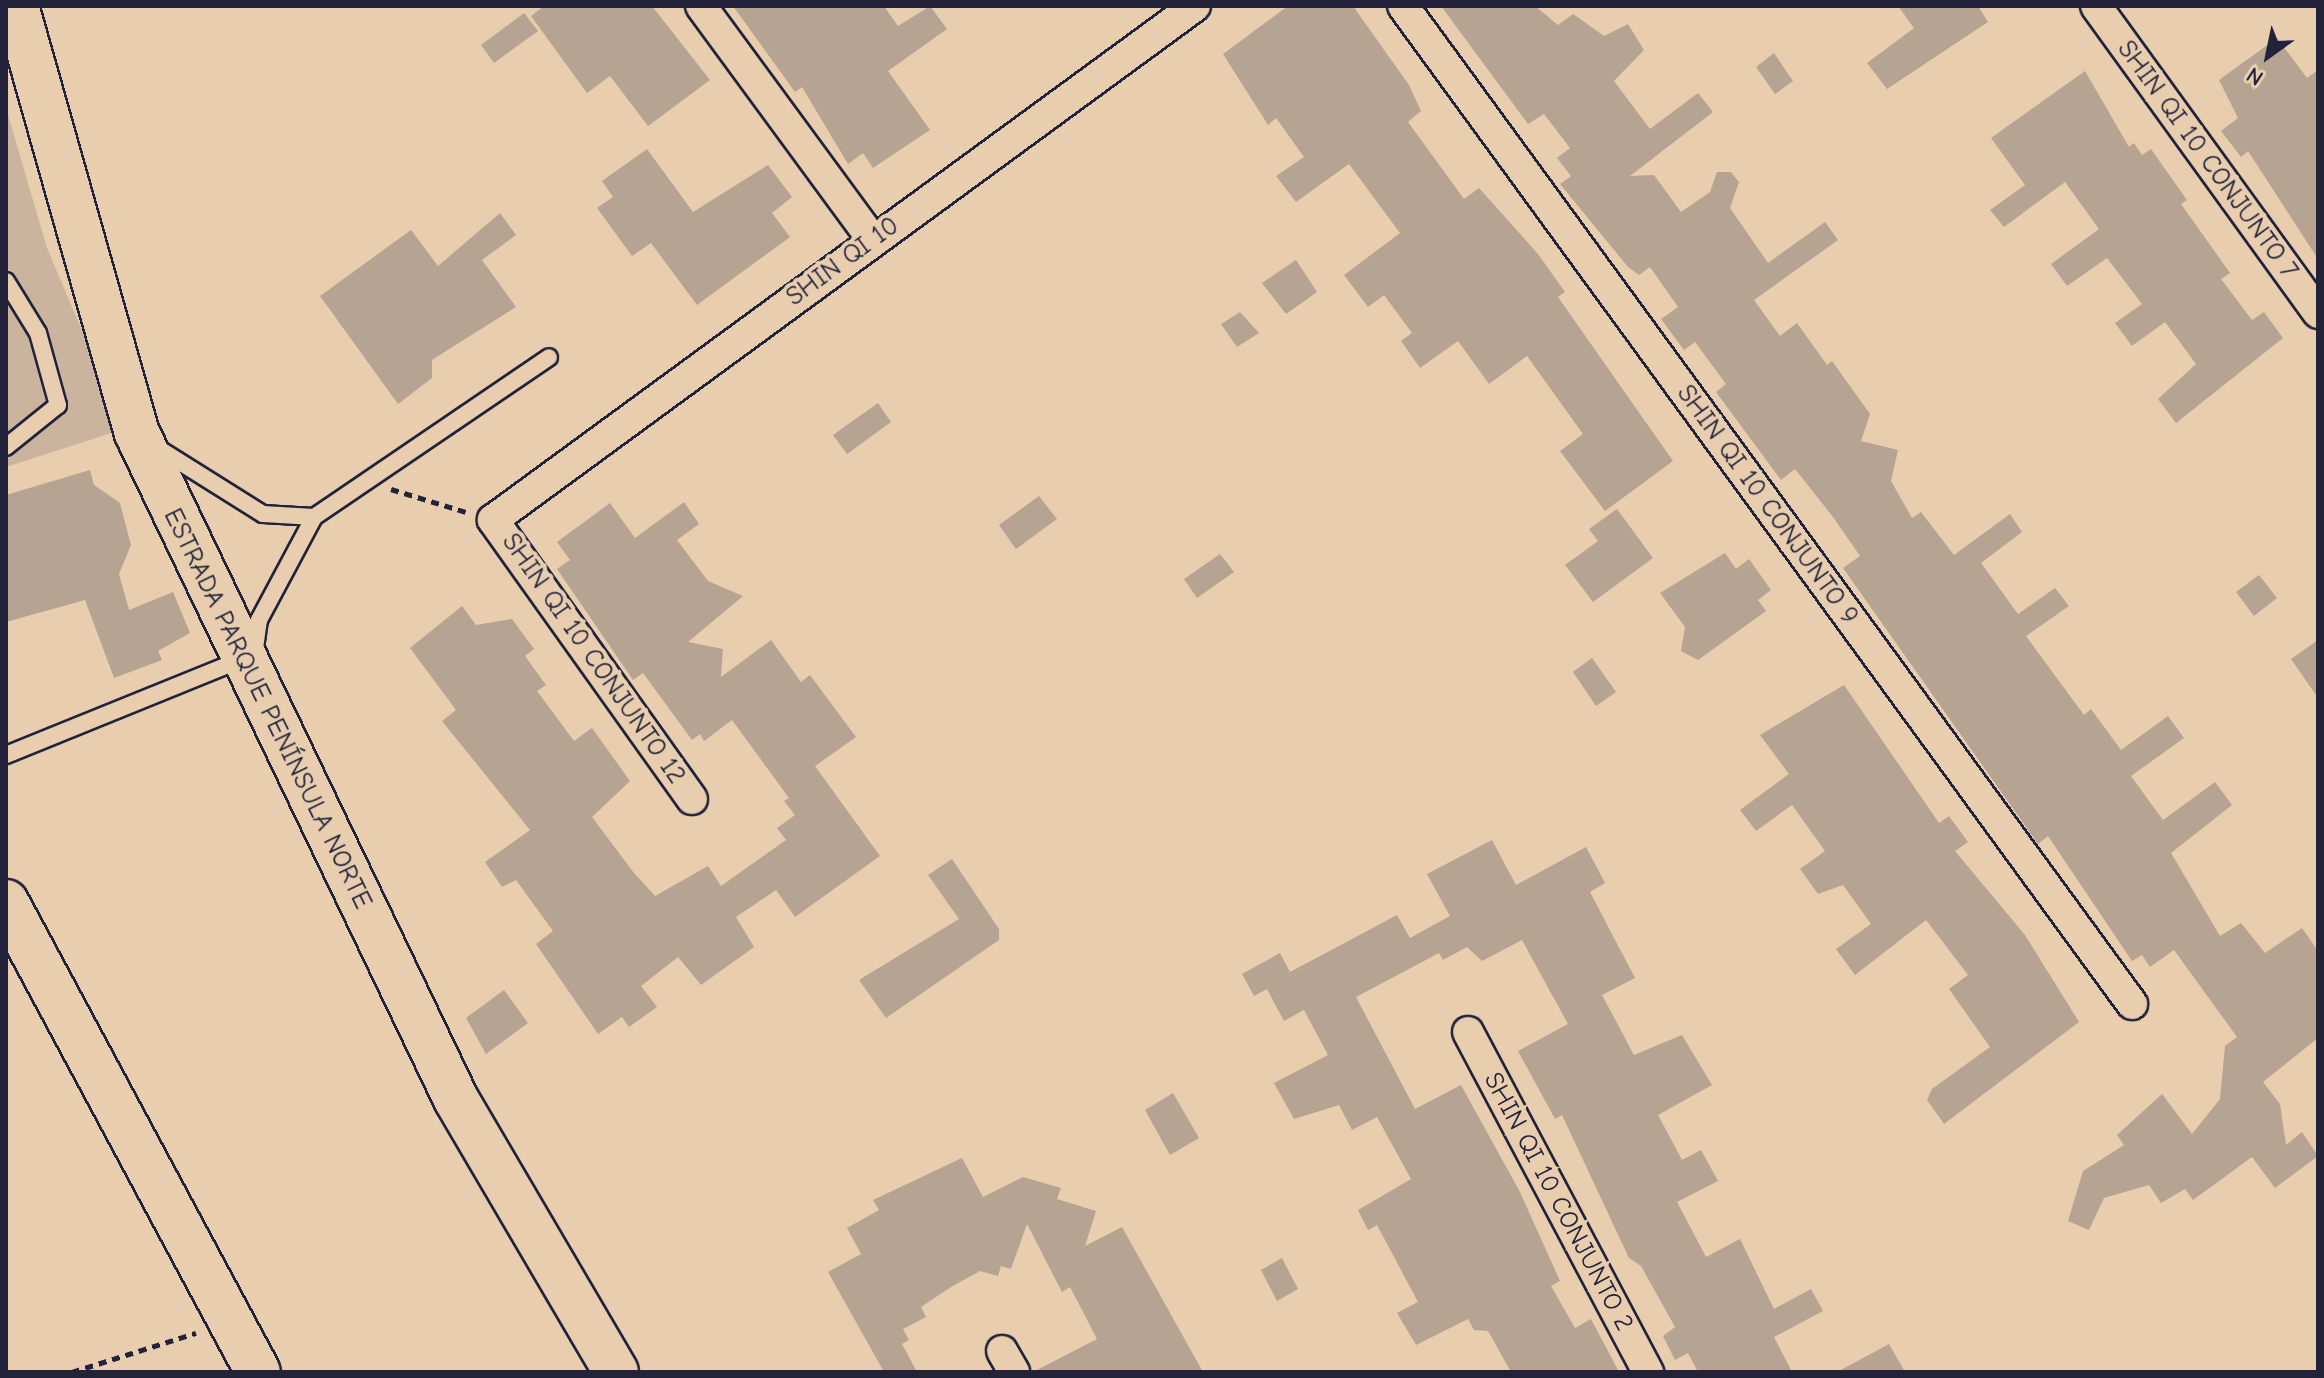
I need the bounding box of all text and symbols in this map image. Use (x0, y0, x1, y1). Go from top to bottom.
north arrow (2228, 16, 2308, 96)
street label: SHIN QI 10 CONJUNTO 7 (2110, 35, 2304, 285)
street label: SHIN QI 10 (781, 211, 905, 313)
street label: SHIN QI 10 CONJUNTO 9 (1670, 379, 1864, 631)
street label: ESTRADA PARQUE PENÍNSULA NORTE (156, 504, 378, 914)
street label: SHIN QI 10 CONJUNTO 12 (495, 528, 691, 790)
street label: SHIN QI 10 CONJUNTO 2 (1477, 1067, 1639, 1337)

